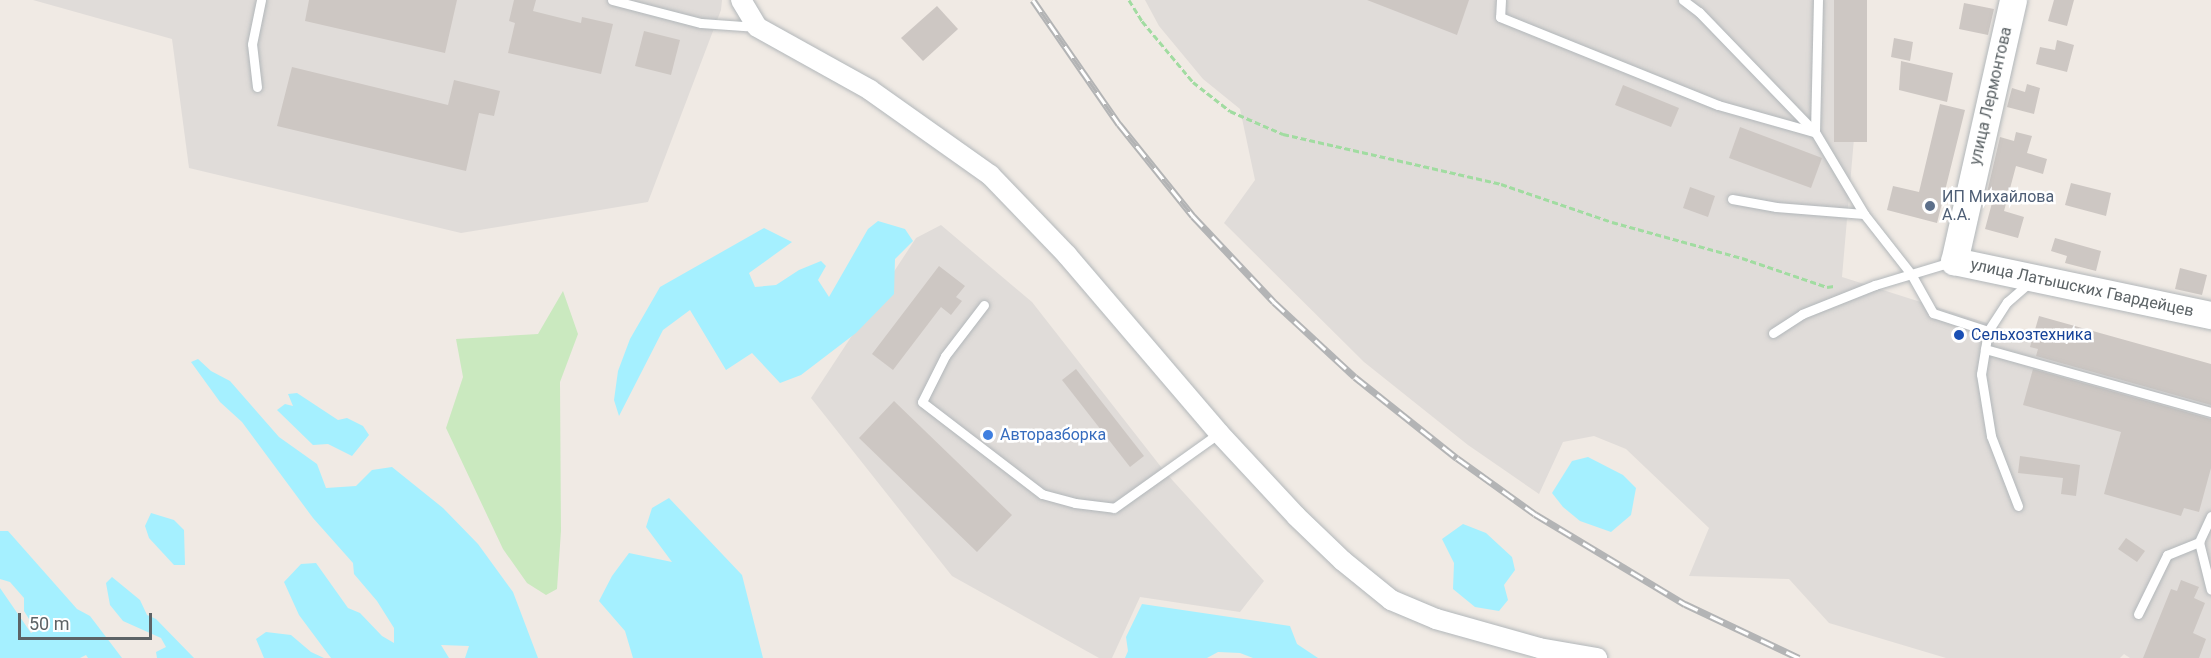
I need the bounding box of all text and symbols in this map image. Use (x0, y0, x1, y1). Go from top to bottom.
street label: улица Лермонтова (1966, 25, 2016, 167)
place label: ИП Михайлова А.А. (1942, 187, 2054, 225)
marker: ИП Михайлова А.А. (1923, 199, 1937, 213)
street label: улица Латышских Гвардейцев (1969, 255, 2195, 321)
place label: Сельхозтехника (1971, 325, 2092, 345)
marker: Сельхозтехника (1952, 328, 1966, 342)
place label: Авторазборка (1000, 425, 1106, 445)
marker: Авторазборка (981, 428, 995, 442)
scale bar (21, 601, 154, 639)
text: 50 m (29, 613, 69, 634)

